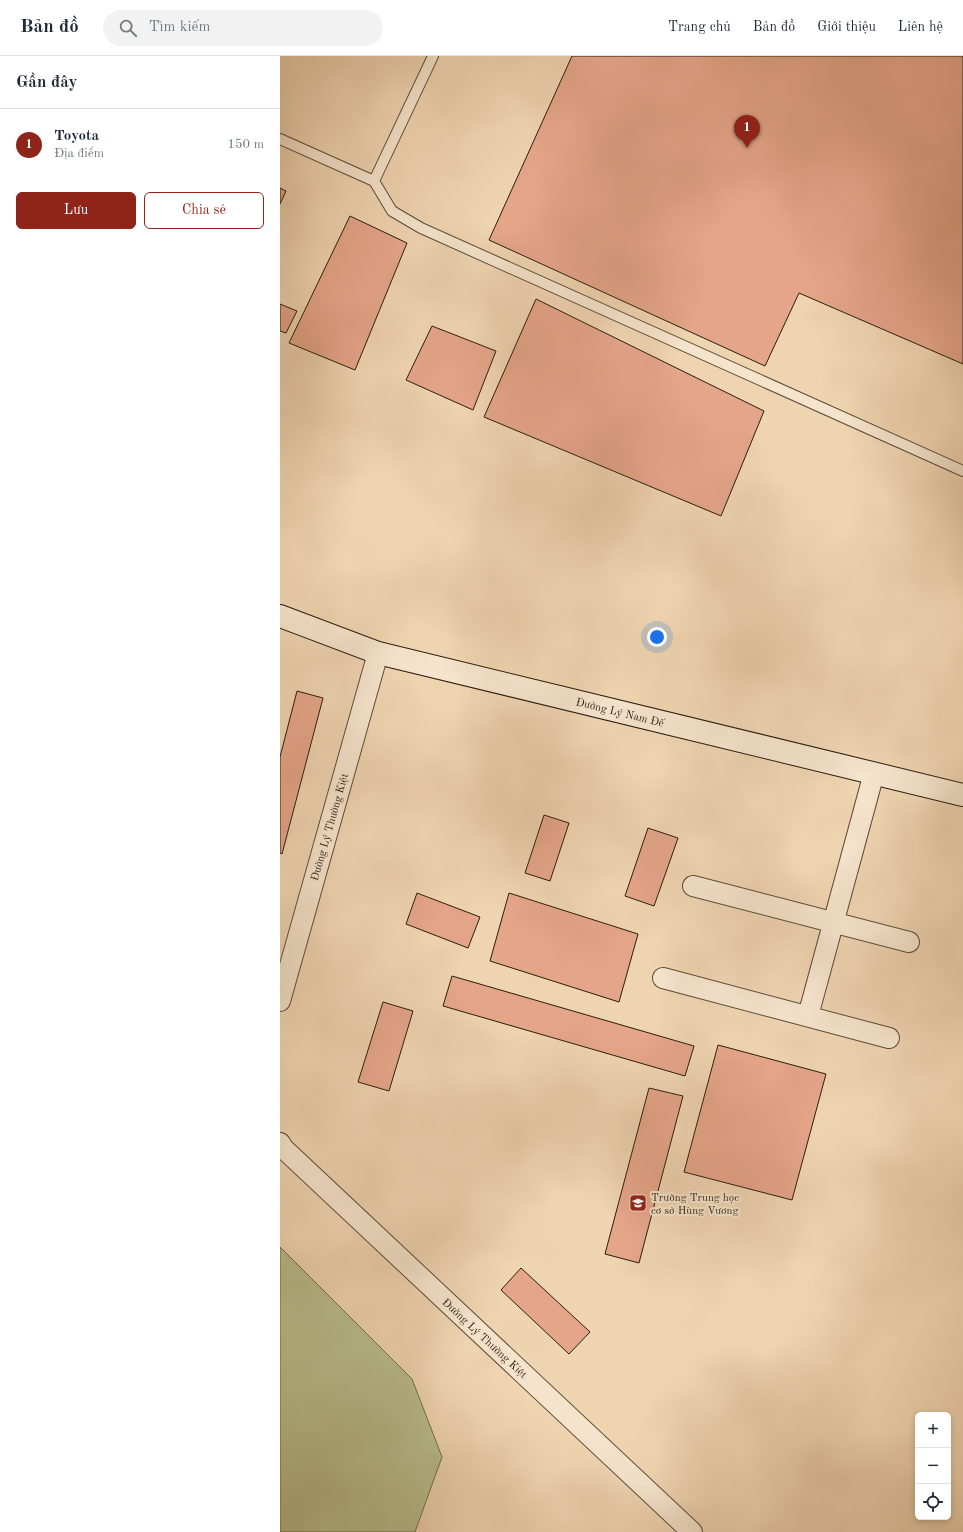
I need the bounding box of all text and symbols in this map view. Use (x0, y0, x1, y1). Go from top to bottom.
search box (103, 10, 383, 46)
icon: search (117, 17, 139, 39)
text: Bản đồ (20, 18, 79, 37)
text: Tìm kiếm (149, 20, 210, 35)
text: Trang chủ (668, 20, 731, 34)
text: Bản đồ (753, 20, 795, 34)
text: Giới thiệu (817, 20, 876, 34)
text: Liên hệ (898, 20, 943, 34)
text: Gần đây (16, 74, 77, 91)
pin: 1 (734, 115, 760, 148)
text: Toyota (54, 129, 99, 144)
text: 1 (25, 138, 33, 151)
text: 150 m (227, 138, 264, 151)
text: Địa điểm (54, 147, 104, 160)
button: Lưu (16, 192, 136, 229)
button: Chia sẻ (144, 192, 264, 229)
your location (647, 627, 667, 647)
street label: Đường Lý Nam Đế (575, 696, 666, 730)
street label: Đường Lý Thường Kiệt (310, 772, 351, 882)
school or university icon: Trường Trung học cơ sở Hùng Vương (628, 1193, 648, 1213)
place label: Trường Trung học cơ sở Hùng Vương (651, 1193, 739, 1217)
street label: Đường Lý Thường Kiệt (440, 1297, 529, 1381)
map controls (915, 1412, 951, 1520)
button: + (915, 1412, 951, 1448)
button: − (915, 1448, 951, 1484)
button: locate (915, 1484, 951, 1520)

